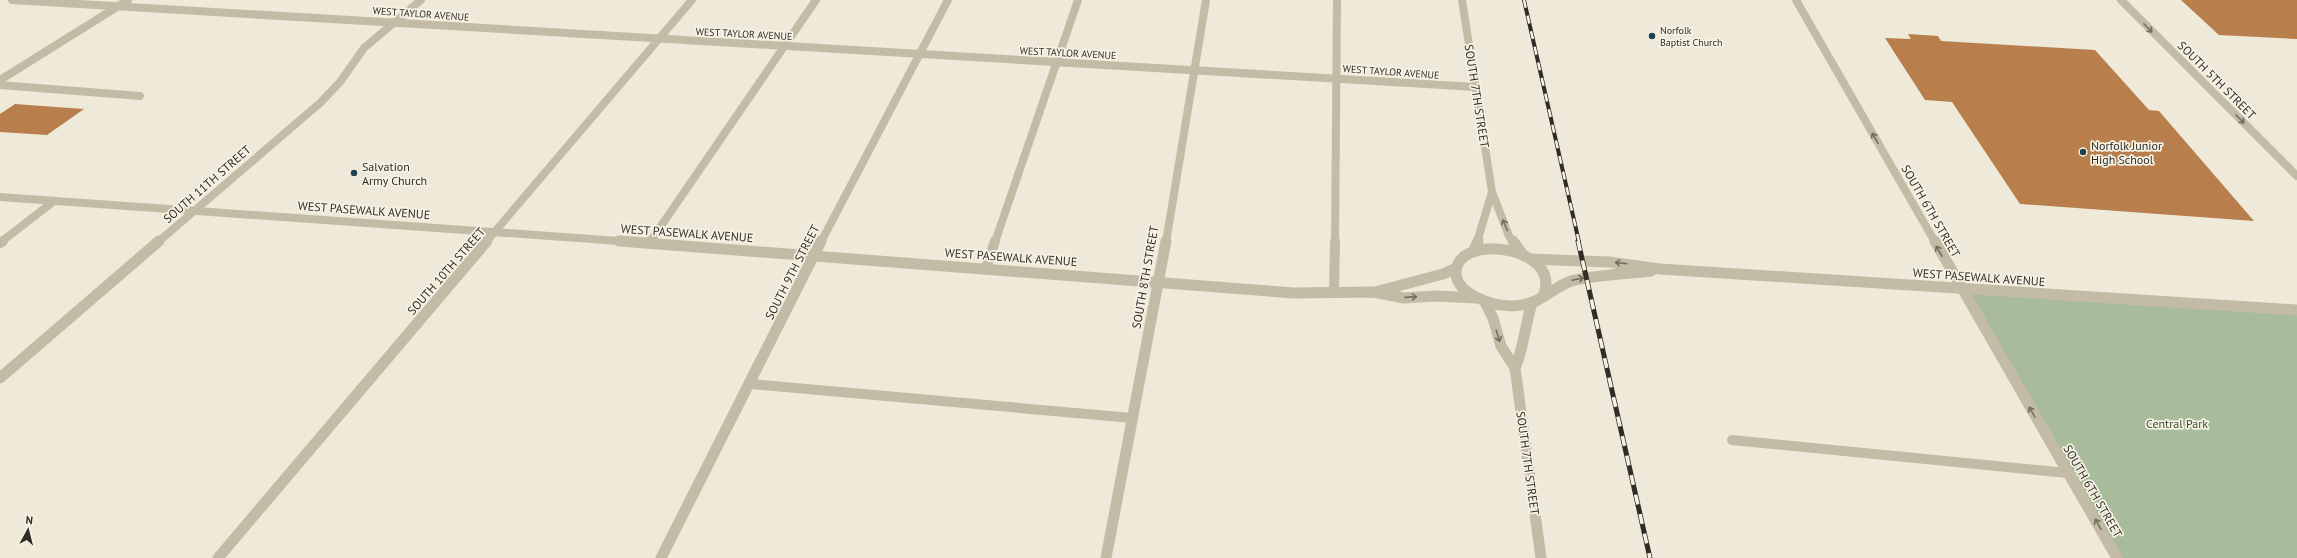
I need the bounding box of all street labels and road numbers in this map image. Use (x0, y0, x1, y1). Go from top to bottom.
street label: WEST TAYLOR AVENUE (372, 4, 470, 24)
street label: WEST TAYLOR AVENUE (695, 25, 793, 43)
street label: SOUTH 5TH STREET (2175, 38, 2259, 122)
street label: SOUTH 7TH STREET (1461, 43, 1493, 149)
street label: WEST TAYLOR AVENUE (1019, 44, 1117, 62)
street label: WEST TAYLOR AVENUE (1342, 62, 1440, 82)
street label: SOUTH 11TH STREET (160, 142, 254, 226)
street label: SOUTH 6TH STREET (1898, 162, 1964, 260)
street label: WEST PASEWALK AVENUE (297, 198, 431, 222)
street label: WEST PASEWALK AVENUE (620, 221, 754, 245)
street label: SOUTH 9TH STREET (762, 222, 823, 322)
street label: SOUTH 10TH STREET (404, 224, 488, 318)
street label: SOUTH 8TH STREET (1129, 224, 1162, 330)
street label: WEST PASEWALK AVENUE (944, 245, 1078, 269)
street label: WEST PASEWALK AVENUE (1912, 265, 2046, 289)
street label: SOUTH 7TH STREET (1513, 410, 1543, 516)
street label: SOUTH 6TH STREET (2060, 442, 2126, 540)

